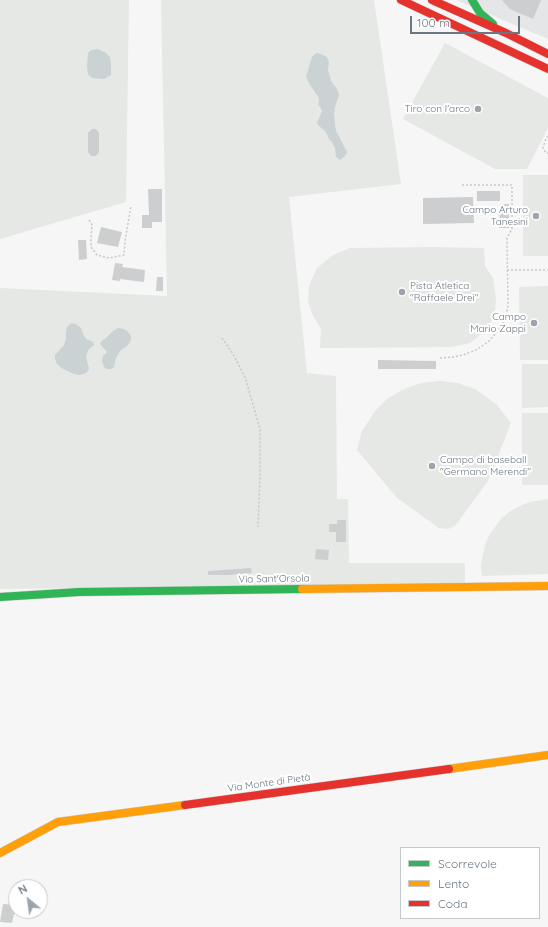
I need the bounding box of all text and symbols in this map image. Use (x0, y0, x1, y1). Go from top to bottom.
scale bar (412, 8, 522, 34)
text: 100 m (417, 15, 450, 30)
place label: Tiro con l'arco (405, 103, 470, 115)
marker: Tiro con l'arco (473, 104, 483, 114)
place label: Campo Arturo Tanesini (462, 204, 528, 228)
marker: Campo Arturo Tanesini (531, 211, 541, 221)
place label: Pista Atletica "Raffaele Drei" (410, 280, 479, 304)
marker: Pista Atletica "Raffaele Drei" (397, 287, 407, 297)
place label: Campo Mario Zappi (470, 311, 526, 334)
marker: Campo Mario Zappi (529, 318, 539, 328)
place label: Campo di baseball "Germano Merendi" (440, 454, 531, 478)
marker: Campo di baseball "Germano Merendi" (427, 461, 437, 471)
street label: Via Sant'Orsola (238, 572, 310, 586)
street label: Via Monte di Pietà (227, 771, 311, 795)
legend (400, 847, 540, 919)
text: Scorrevole (438, 856, 497, 871)
text: Lento (438, 876, 469, 891)
north arrow (8, 879, 48, 919)
text: N (16, 881, 30, 897)
text: Coda (438, 896, 468, 911)

